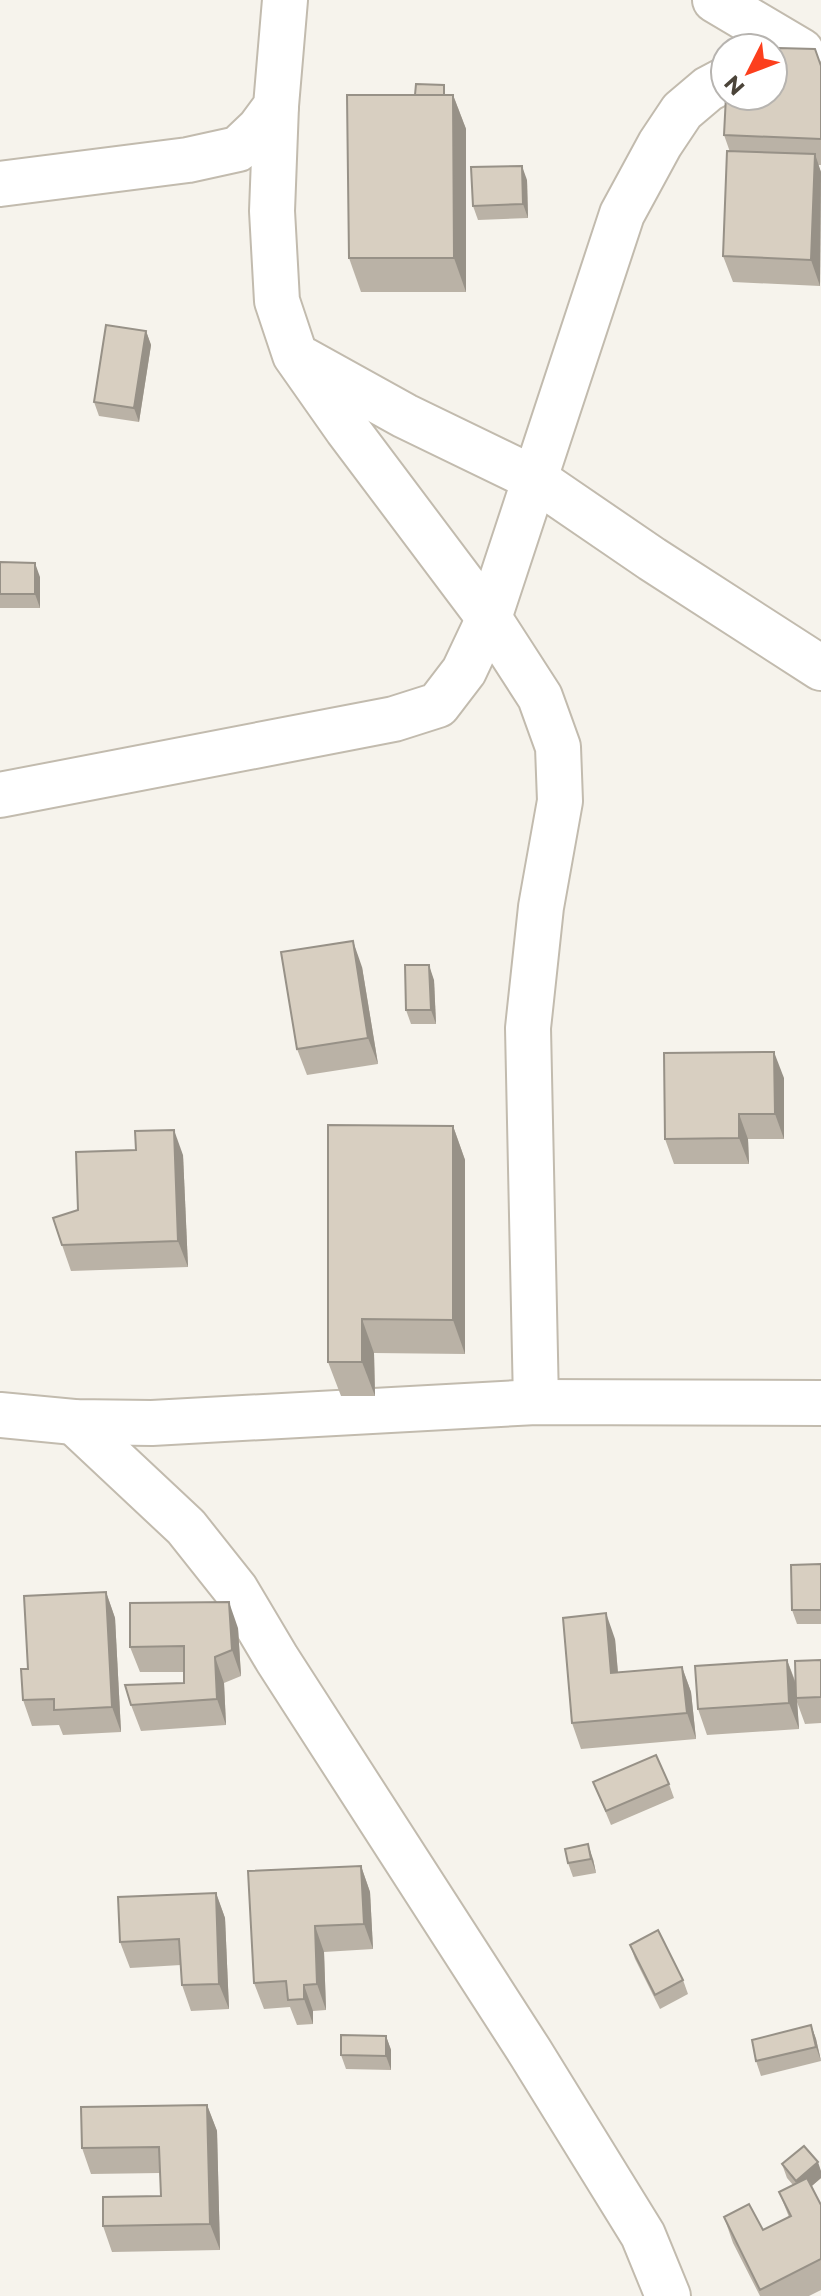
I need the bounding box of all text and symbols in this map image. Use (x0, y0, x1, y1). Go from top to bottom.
north arrow (709, 32, 789, 112)
text: N (719, 69, 750, 101)

